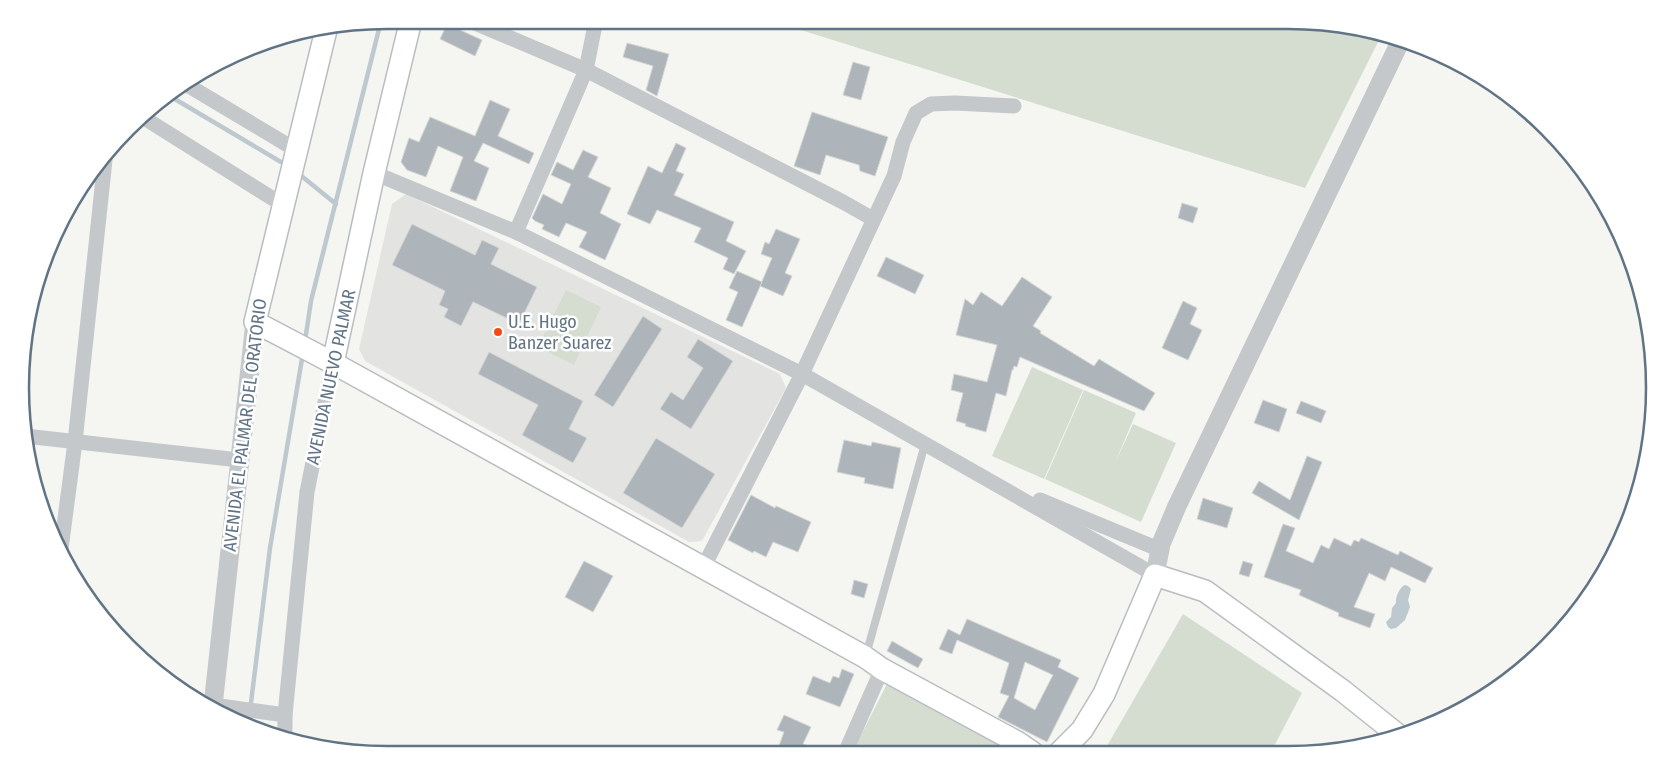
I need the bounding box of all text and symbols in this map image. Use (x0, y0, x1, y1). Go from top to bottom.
street label: AVENIDA NUEVO PALMAR (302, 287, 360, 467)
street label: AVENIDA EL PALMAR DEL ORATORIO (219, 297, 271, 553)
place label: U.E. Hugo Banzer Suarez (508, 311, 611, 354)
marker: U.E. Hugo Banzer Suarez (492, 326, 504, 338)

